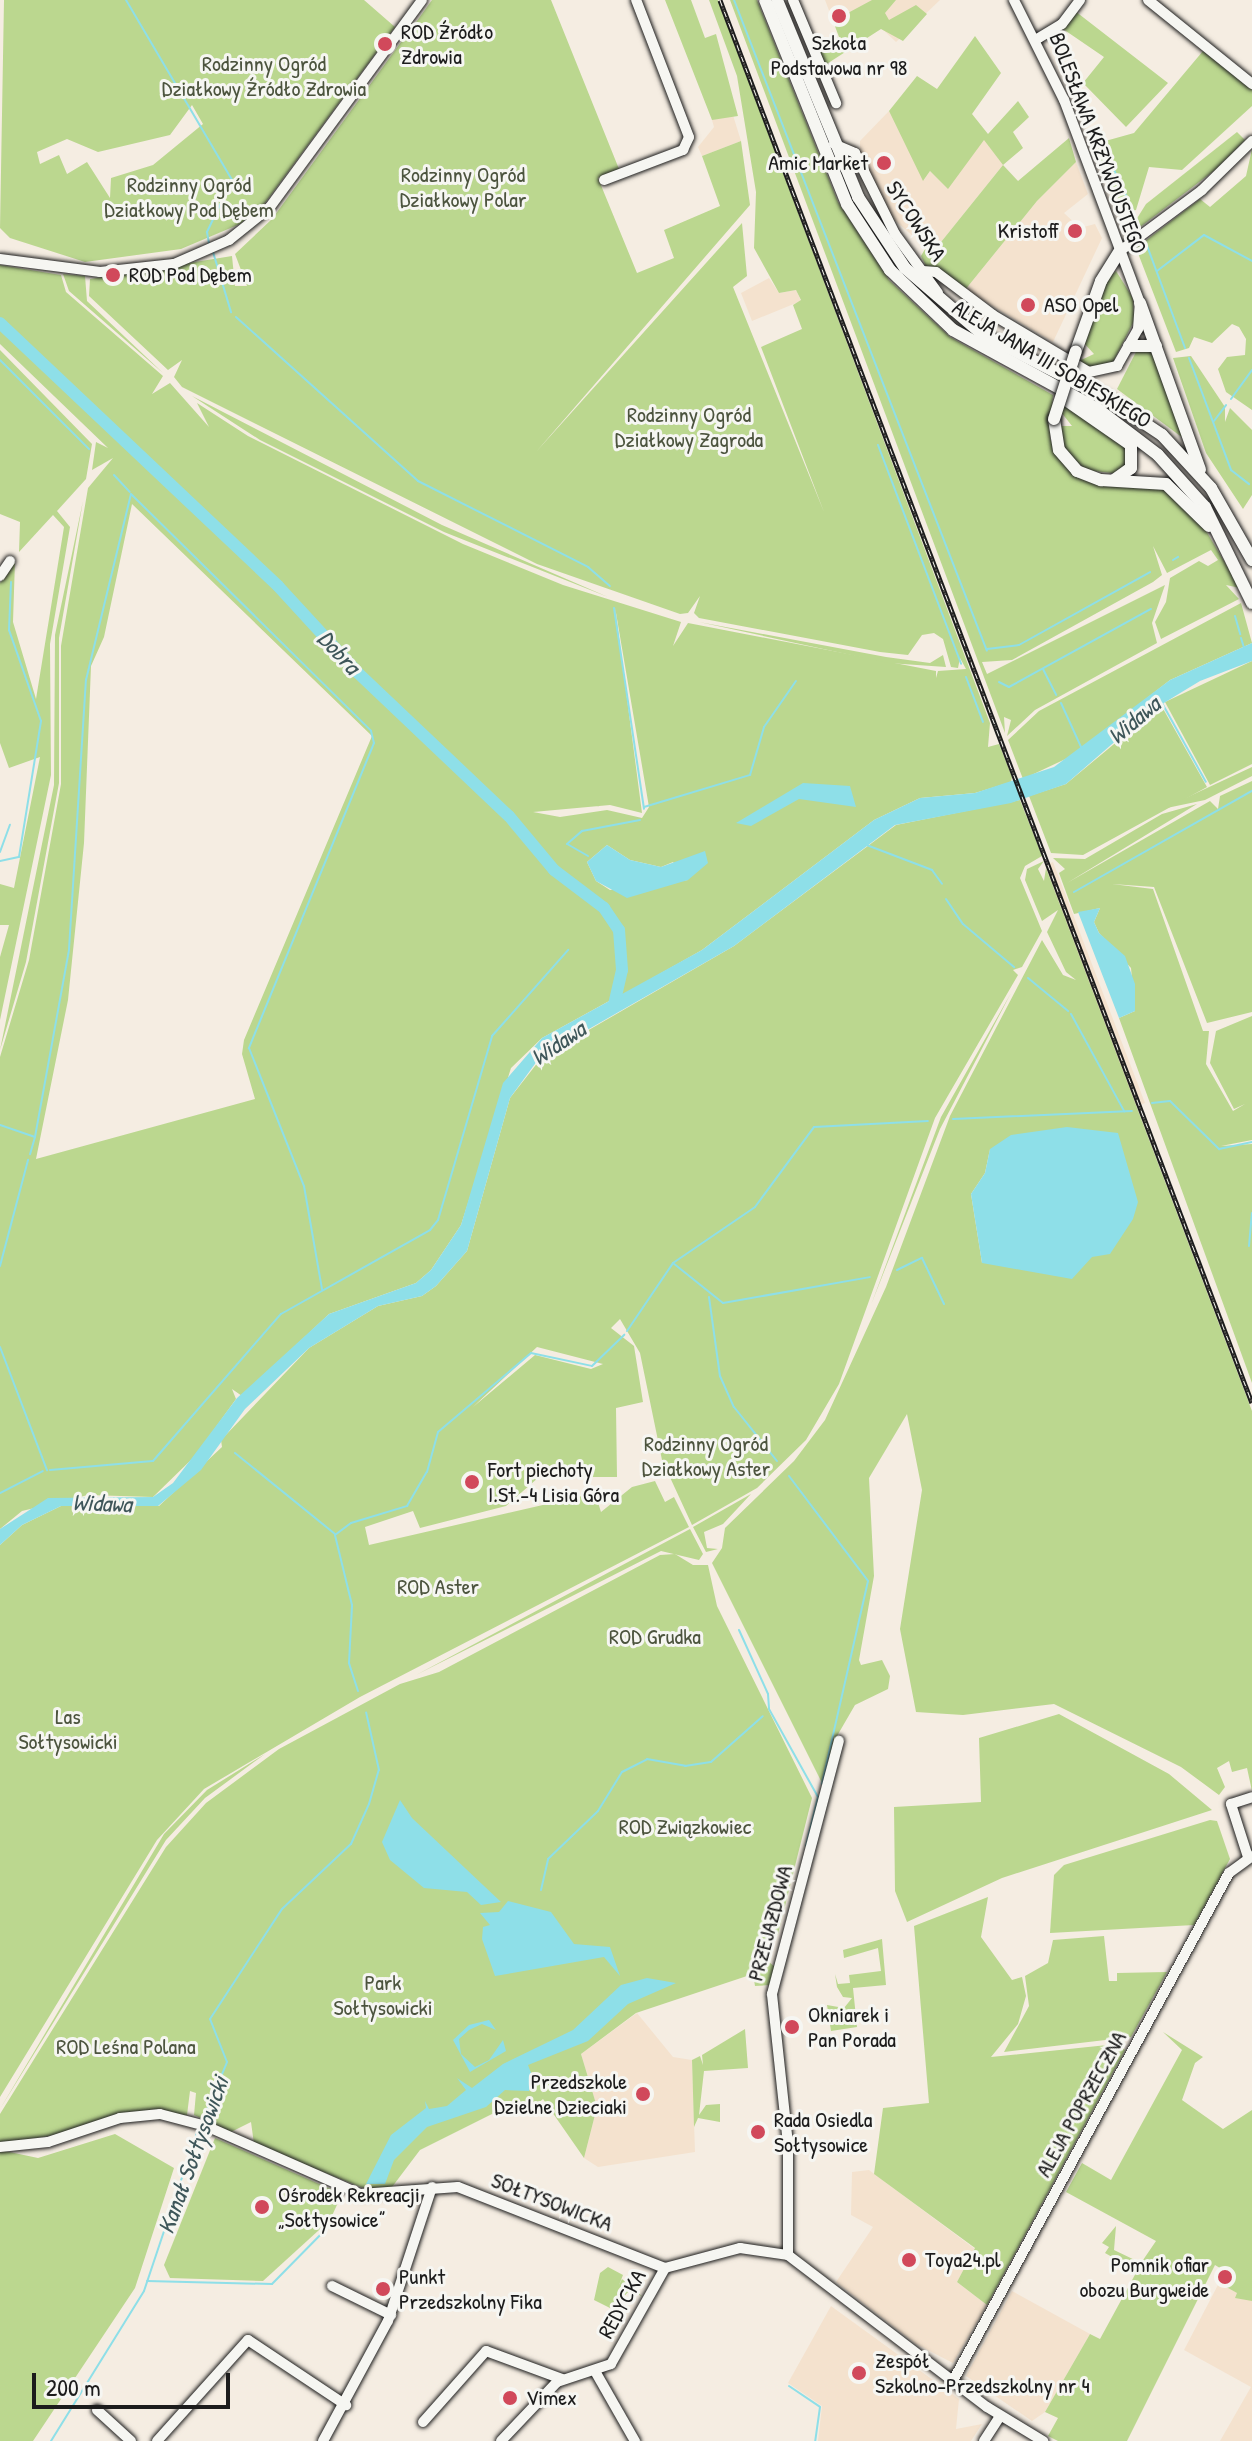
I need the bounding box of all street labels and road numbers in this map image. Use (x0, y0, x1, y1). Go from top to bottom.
street label: BOLESŁAWA KRZYWOUSTEGO (1044, 29, 1152, 257)
street label: SYCOWSKA (880, 176, 952, 266)
street label: ALEJA JANA III SOBIESKIEGO (948, 294, 1156, 434)
street label: PRZEJAZDOWA (742, 1862, 798, 1984)
street label: ALEJA POPRZECZNA (1030, 2027, 1132, 2181)
street label: SOŁTYSOWICKA (488, 2167, 616, 2237)
street label: REDYCKA (592, 2265, 652, 2343)

